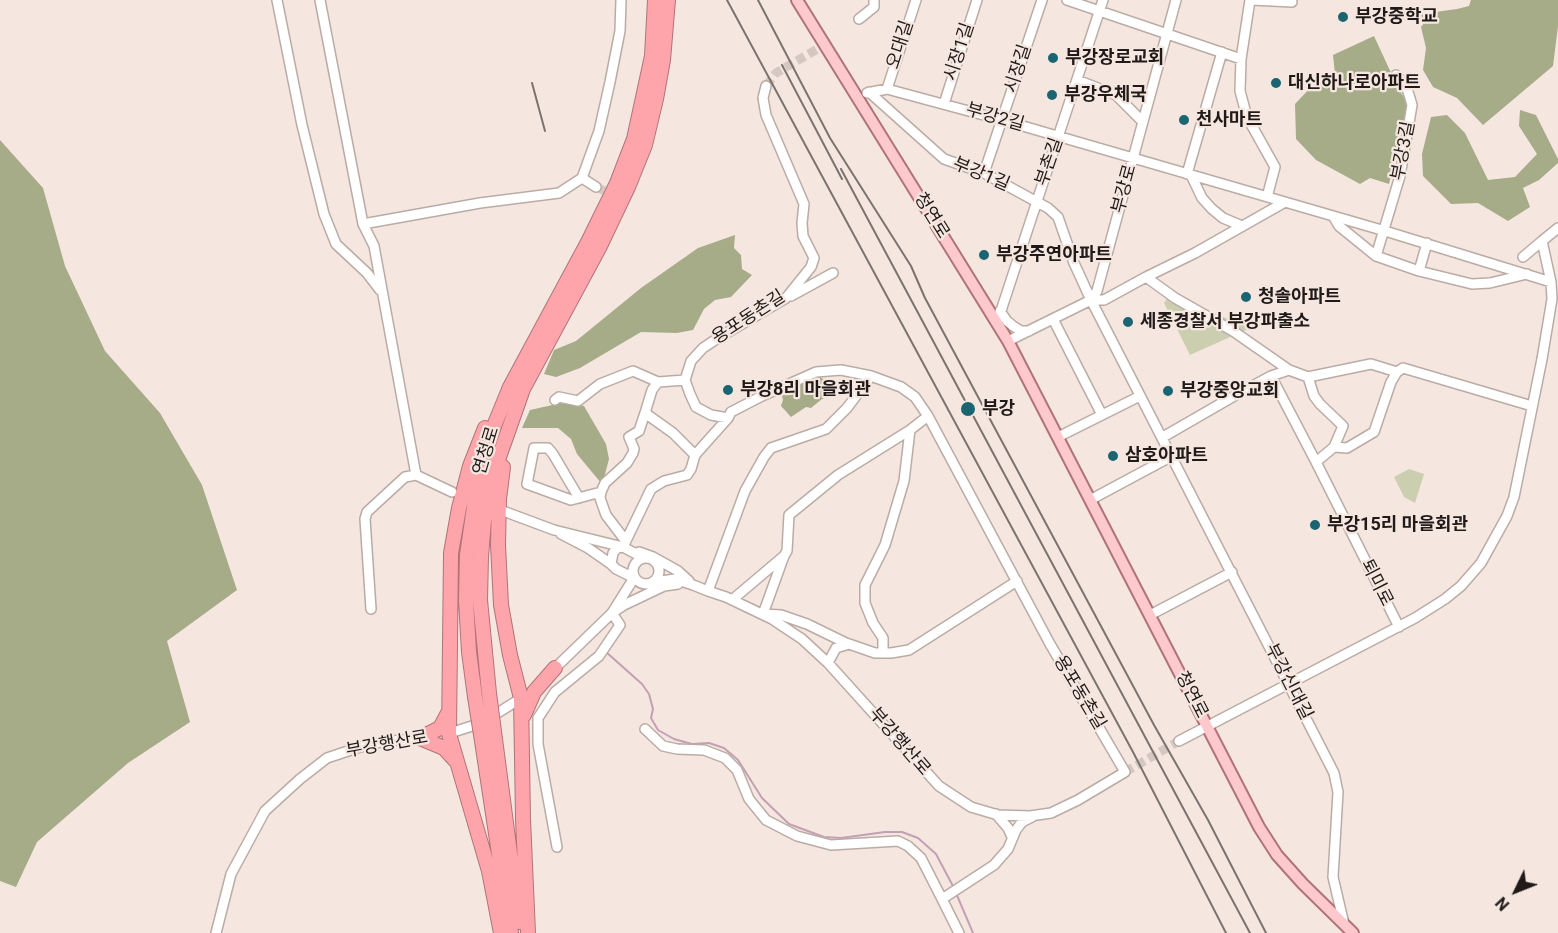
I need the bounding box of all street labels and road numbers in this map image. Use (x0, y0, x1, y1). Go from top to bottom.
street label: 오대길 (883, 18, 919, 72)
street label: 시장1길 (940, 20, 980, 84)
street label: 시장길 (1001, 42, 1037, 96)
street label: 부강2길 (963, 99, 1027, 137)
street label: 부강3길 (1388, 120, 1420, 182)
street label: 부촌길 (1032, 135, 1068, 189)
street label: 부강1길 (949, 153, 1013, 197)
street label: 부강로 (1108, 162, 1142, 216)
street label: 청연로 (909, 189, 953, 243)
street label: 용포동촌길 (708, 286, 790, 350)
street label: 연청로 (469, 424, 505, 478)
street label: 퇴미로 (1355, 556, 1397, 610)
street label: 부강신대길 (1260, 640, 1316, 724)
street label: 용포동촌길 (1048, 652, 1110, 734)
street label: 청연로 (1170, 668, 1212, 722)
street label: 부강행산로 (864, 704, 934, 780)
street label: 부강행산로 (344, 727, 430, 763)

